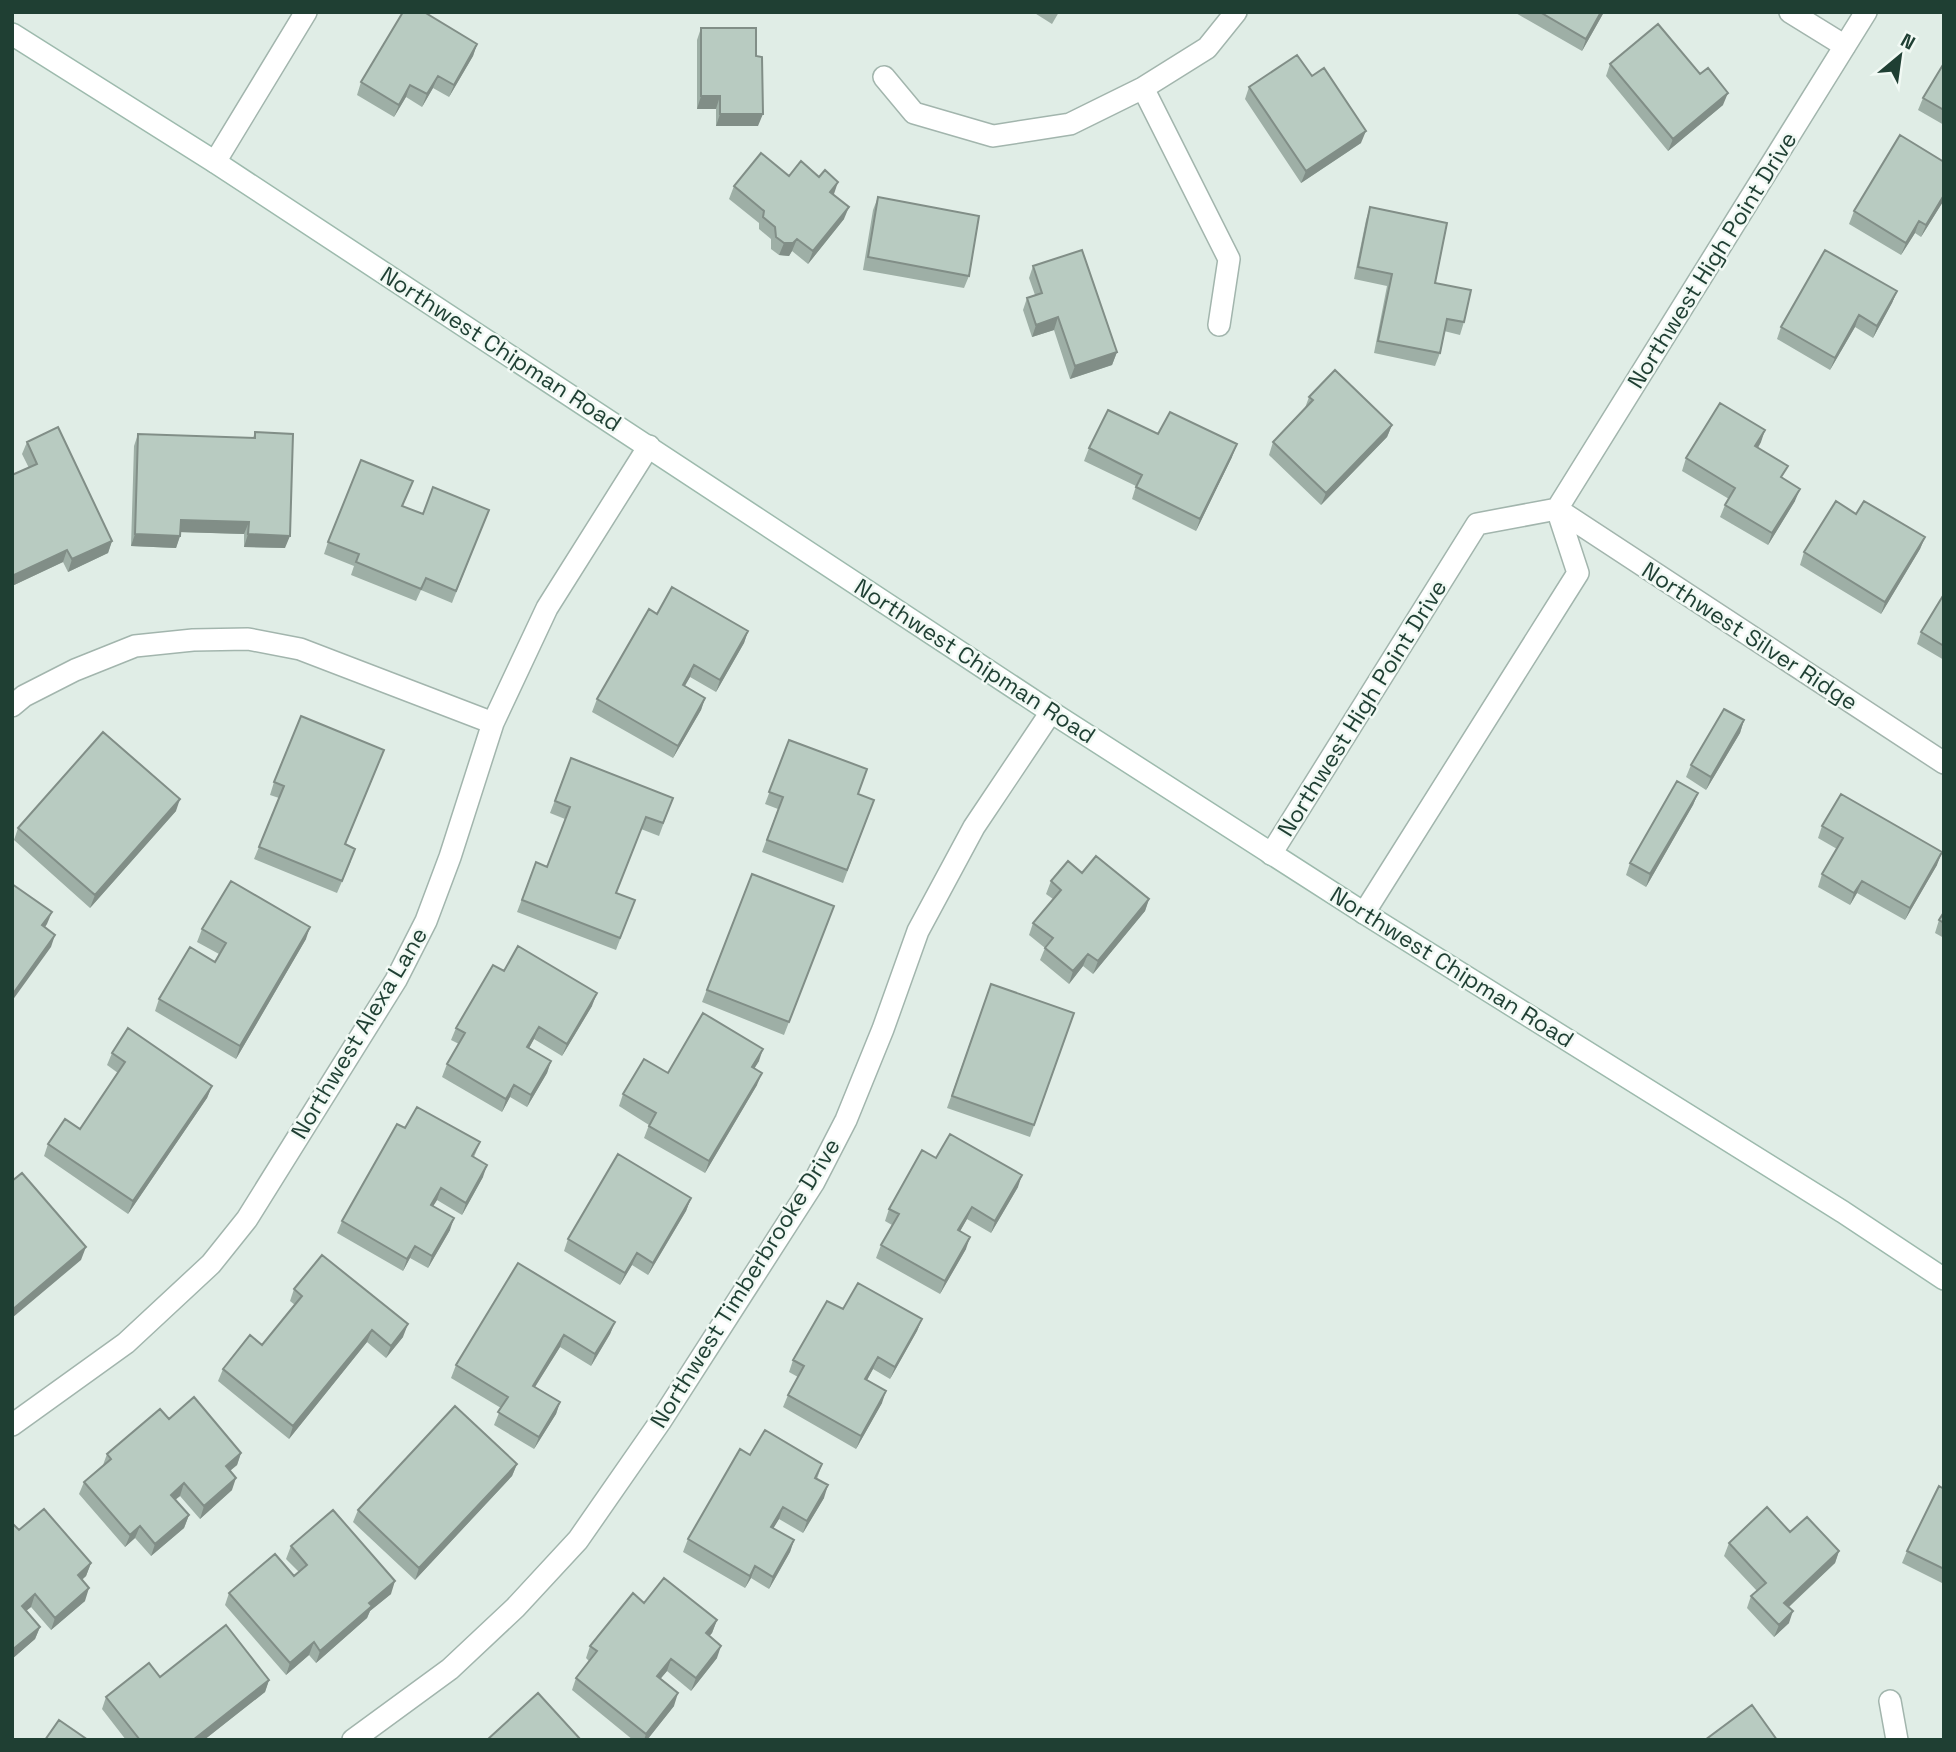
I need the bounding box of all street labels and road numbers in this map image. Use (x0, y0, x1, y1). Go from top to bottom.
street label: Northwest High Point Drive (1621, 126, 1803, 394)
street label: Northwest Chipman Road (375, 260, 627, 438)
street label: Northwest Silver Ridge (1636, 555, 1864, 717)
street label: Northwest Chipman Road (849, 572, 1101, 750)
street label: Northwest High Point Drive (1271, 574, 1453, 842)
street label: Northwest Chipman Road (1325, 880, 1579, 1054)
street label: Northwest Alexa Lane (284, 922, 434, 1144)
street label: Northwest Timberbrooke Drive (643, 1133, 847, 1433)

